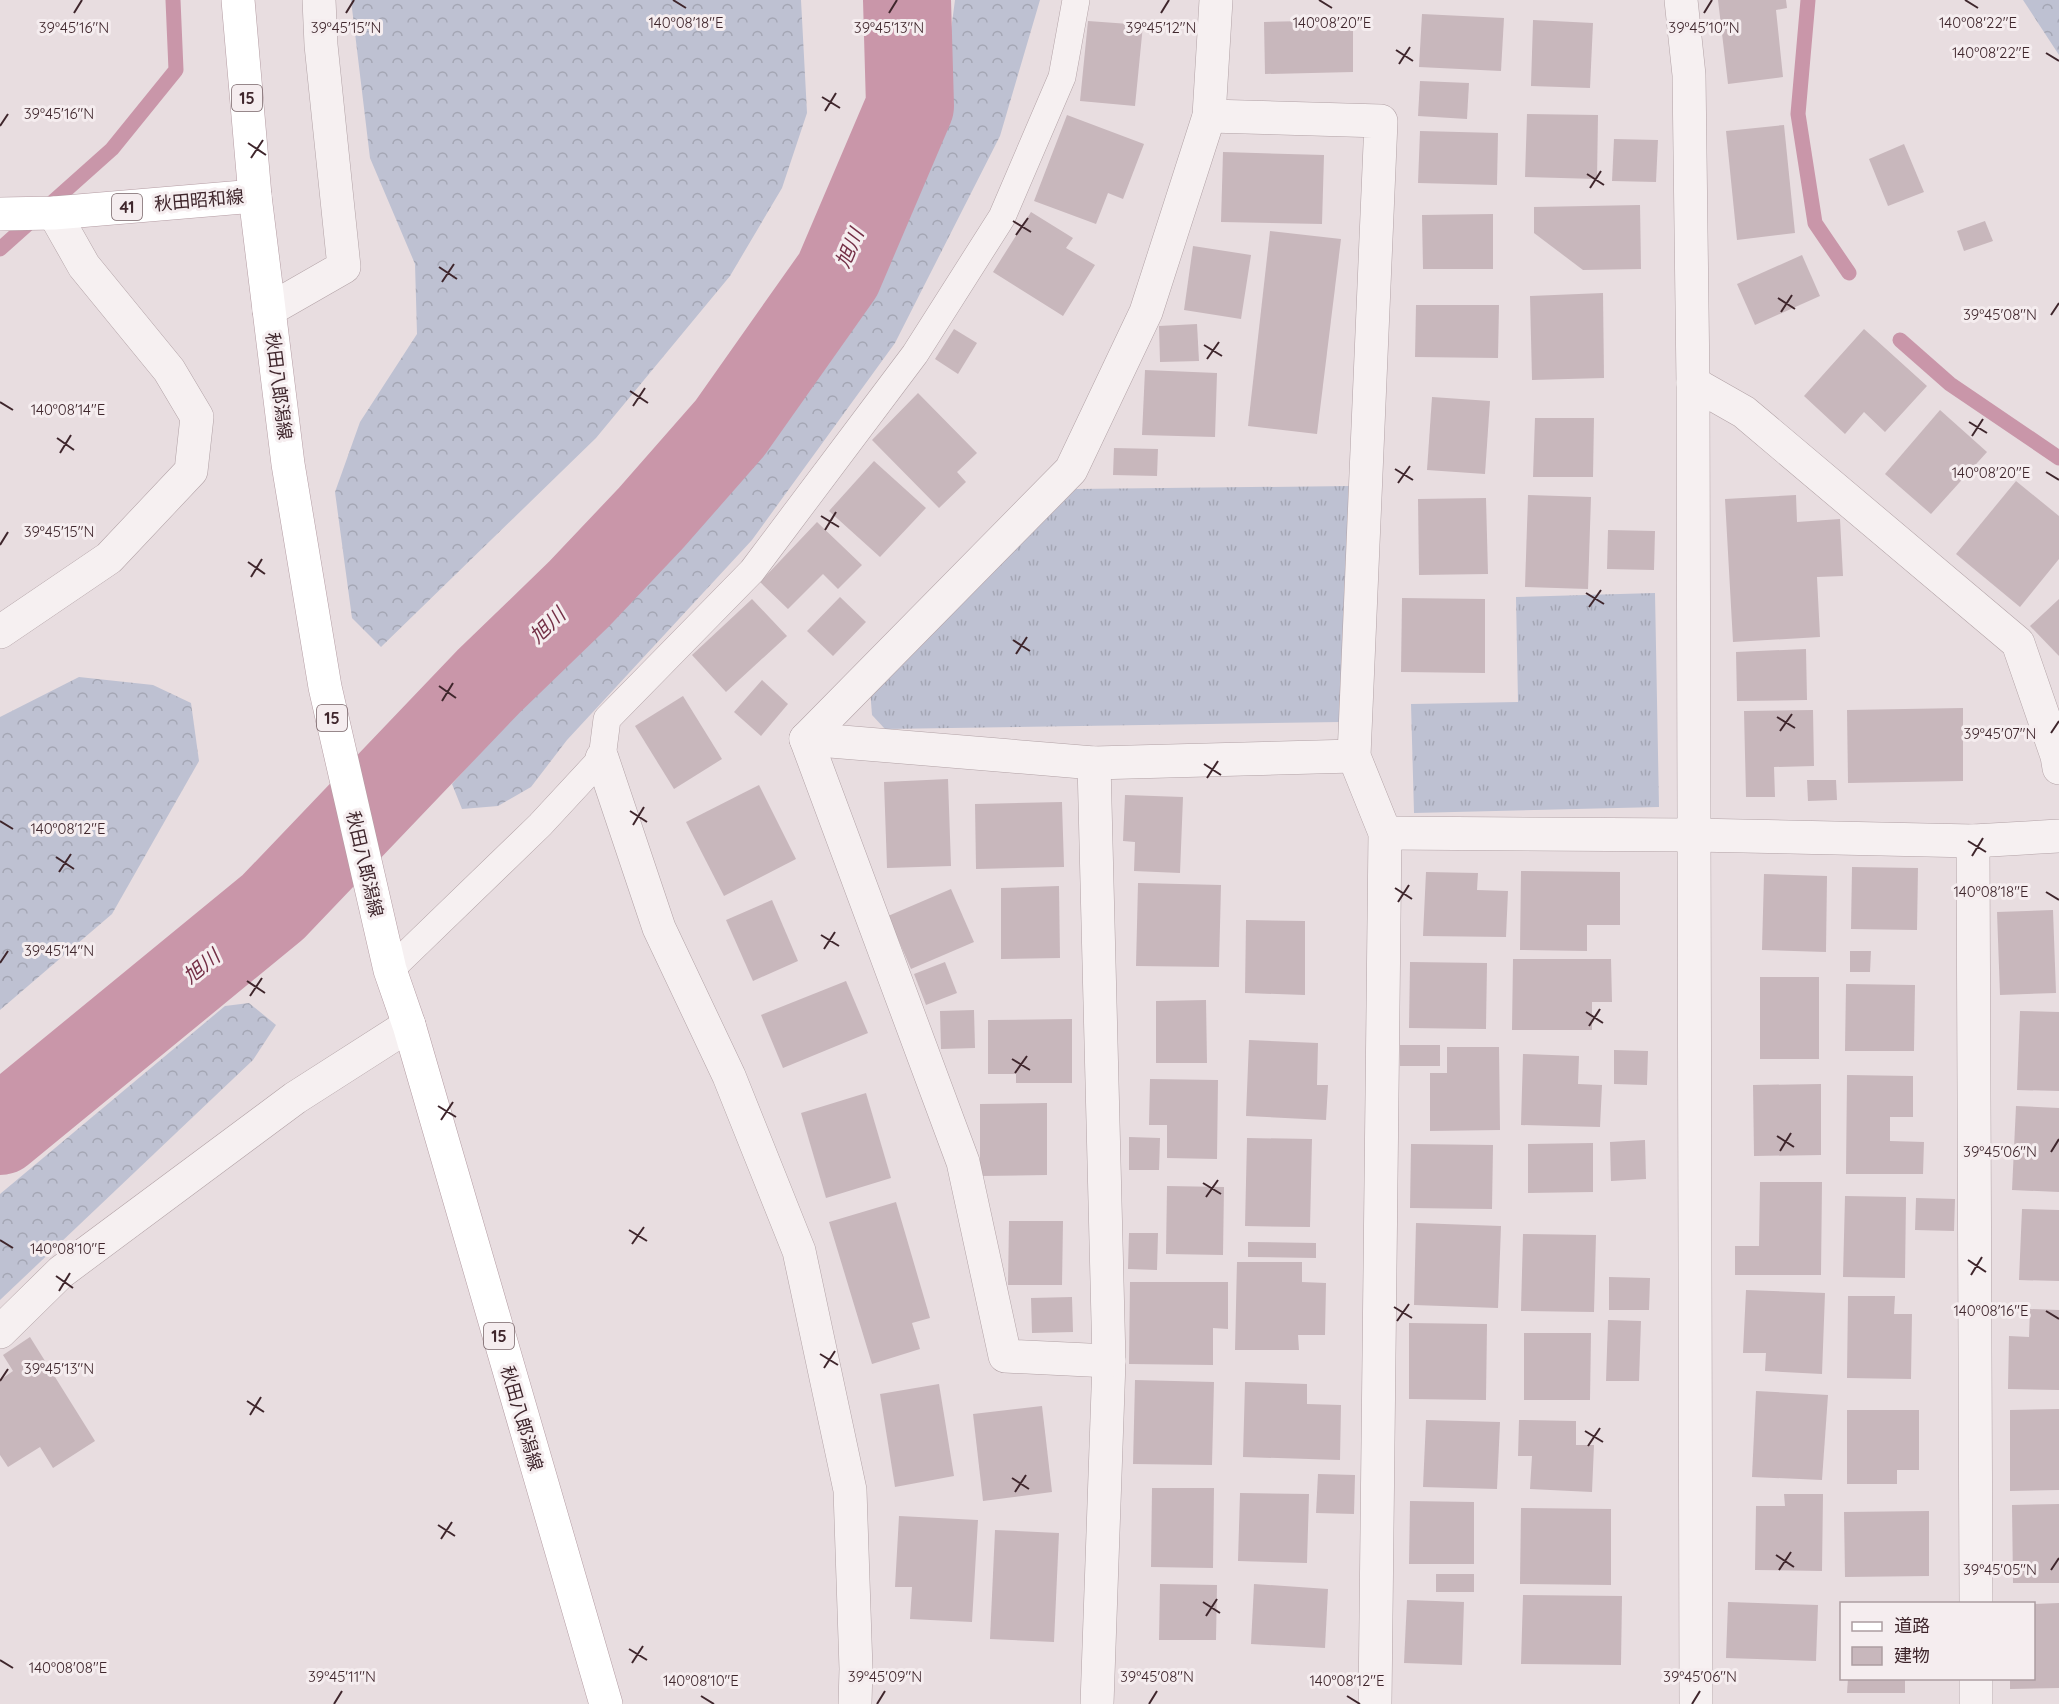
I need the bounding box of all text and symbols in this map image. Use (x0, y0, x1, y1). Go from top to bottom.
text: 140°08'18"E (649, 13, 723, 32)
text: 140°08'20"E (1293, 13, 1371, 32)
text: 140°08'22"E (1939, 13, 2017, 32)
text: 39°45'16"N (39, 18, 109, 37)
text: 39°45'15"N (311, 18, 381, 37)
text: 39°45'13"N (854, 18, 924, 37)
text: 39°45'12"N (1126, 18, 1196, 37)
text: 39°45'10"N (1668, 18, 1740, 37)
text: 140°08'22"E (1952, 43, 2030, 62)
road number: 15 (232, 85, 262, 111)
text: 39°45'16"N (24, 104, 94, 123)
street label: 秋田昭和線 (153, 185, 245, 215)
road number: 41 (112, 194, 142, 220)
water label: 旭川 (830, 223, 869, 271)
text: 39°45'08"N (1963, 305, 2037, 324)
street label: 秋田八郎潟線 (261, 331, 297, 441)
text: 140°08'14"E (31, 400, 105, 419)
text: 140°08'20"E (1952, 463, 2030, 482)
text: 39°45'15"N (24, 522, 94, 541)
water label: 旭川 (524, 601, 572, 648)
road number: 15 (317, 705, 347, 731)
text: 39°45'07"N (1964, 724, 2036, 743)
street label: 秋田八郎潟線 (342, 809, 388, 919)
text: 140°08'12"E (30, 819, 106, 838)
text: 140°08'18"E (1954, 882, 2028, 901)
text: 39°45'14"N (24, 941, 94, 960)
water label: 旭川 (178, 942, 226, 988)
text: 39°45'06"N (1963, 1142, 2037, 1161)
text: 140°08'10"E (30, 1239, 106, 1258)
text: 140°08'16"E (1954, 1301, 2028, 1320)
road number: 15 (484, 1323, 514, 1349)
text: 39°45'13"N (24, 1359, 94, 1378)
street label: 秋田八郎潟線 (496, 1363, 548, 1473)
text: 39°45'05"N (1963, 1560, 2037, 1579)
legend (1840, 1602, 2035, 1680)
text: 道路 (1894, 1614, 1930, 1637)
text: 建物 (1894, 1644, 1930, 1667)
text: 140°08'08"E (29, 1658, 107, 1677)
text: 39°45'11"N (308, 1667, 376, 1686)
text: 39°45'09"N (848, 1667, 922, 1686)
text: 39°45'08"N (1120, 1667, 1194, 1686)
text: 39°45'06"N (1663, 1667, 1737, 1686)
text: 140°08'10"E (663, 1671, 739, 1690)
text: 140°08'12"E (1309, 1671, 1385, 1690)

